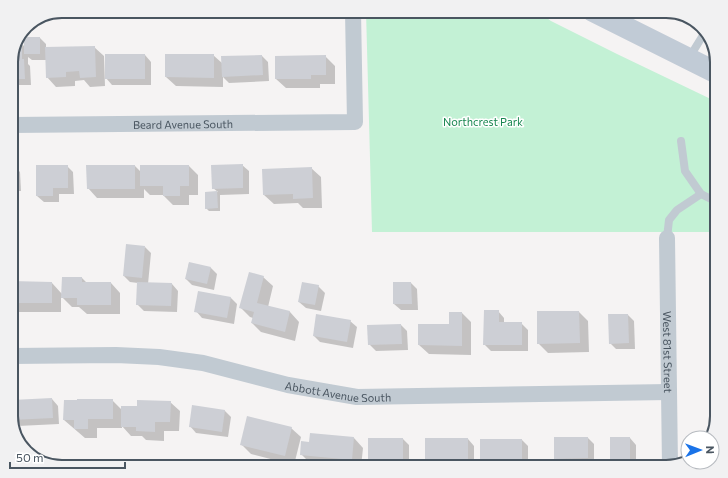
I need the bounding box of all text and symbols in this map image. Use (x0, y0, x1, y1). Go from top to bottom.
park label: Northcrest Park (443, 115, 523, 128)
street label: Beard Avenue South (133, 117, 233, 130)
street label: West 81st Street (661, 311, 676, 394)
street label: Abbott Avenue South (284, 378, 391, 404)
north arrow (680, 430, 720, 470)
scale bar (10, 444, 125, 470)
text: N (704, 446, 717, 454)
text: 50 m (16, 450, 44, 464)

